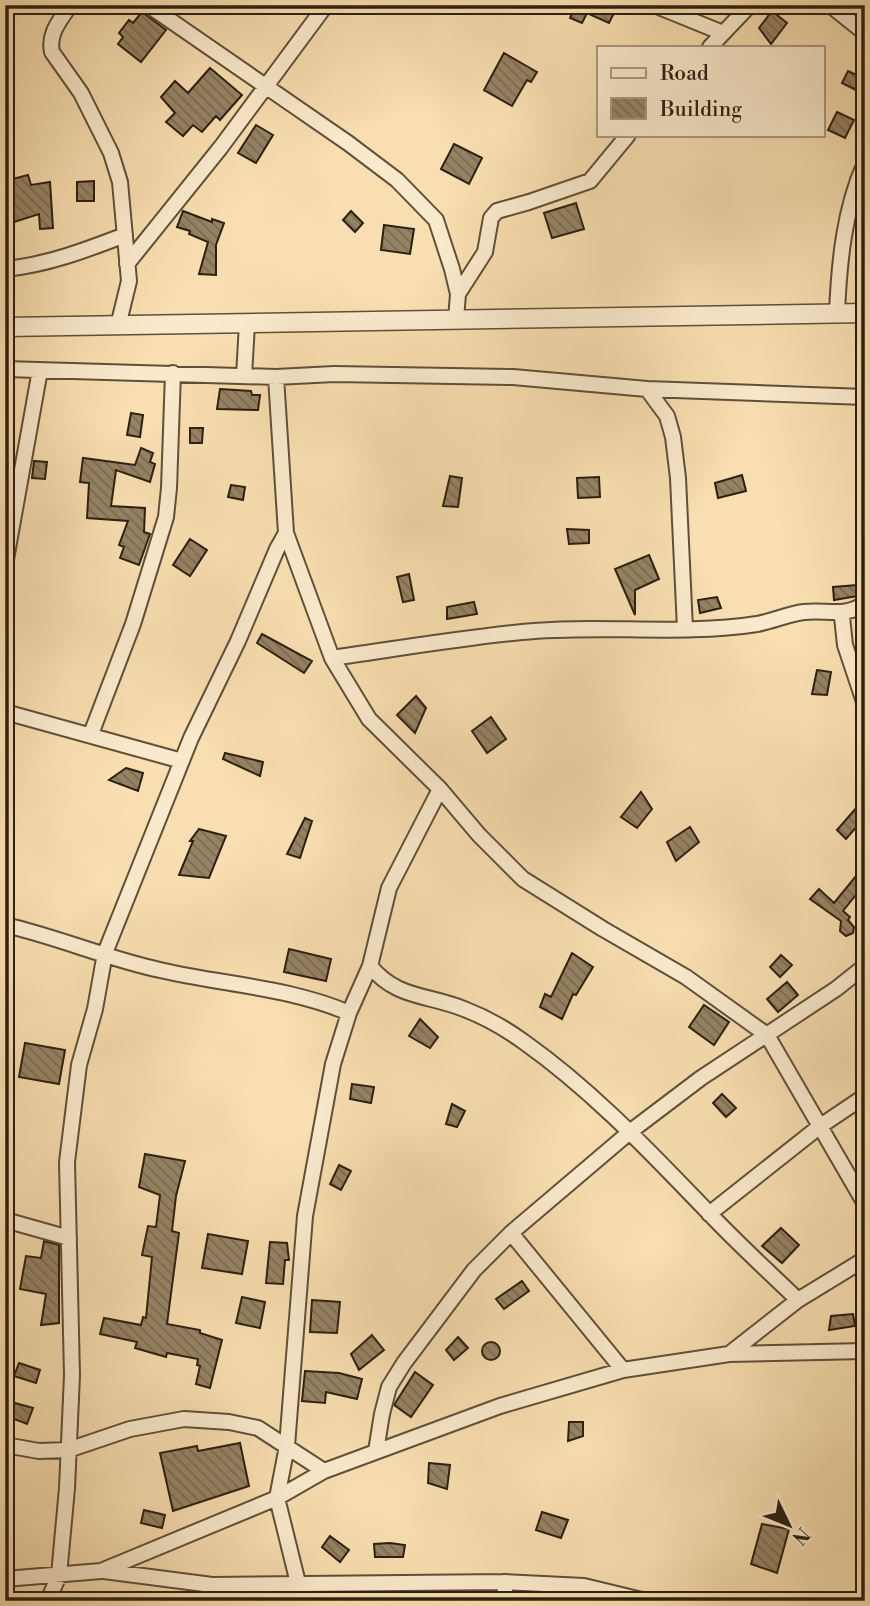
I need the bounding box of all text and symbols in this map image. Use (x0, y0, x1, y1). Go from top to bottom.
legend (597, 46, 824, 136)
text: Road (660, 61, 709, 87)
text: Building (659, 97, 742, 123)
north arrow (754, 1490, 824, 1560)
text: N (787, 1522, 815, 1550)

